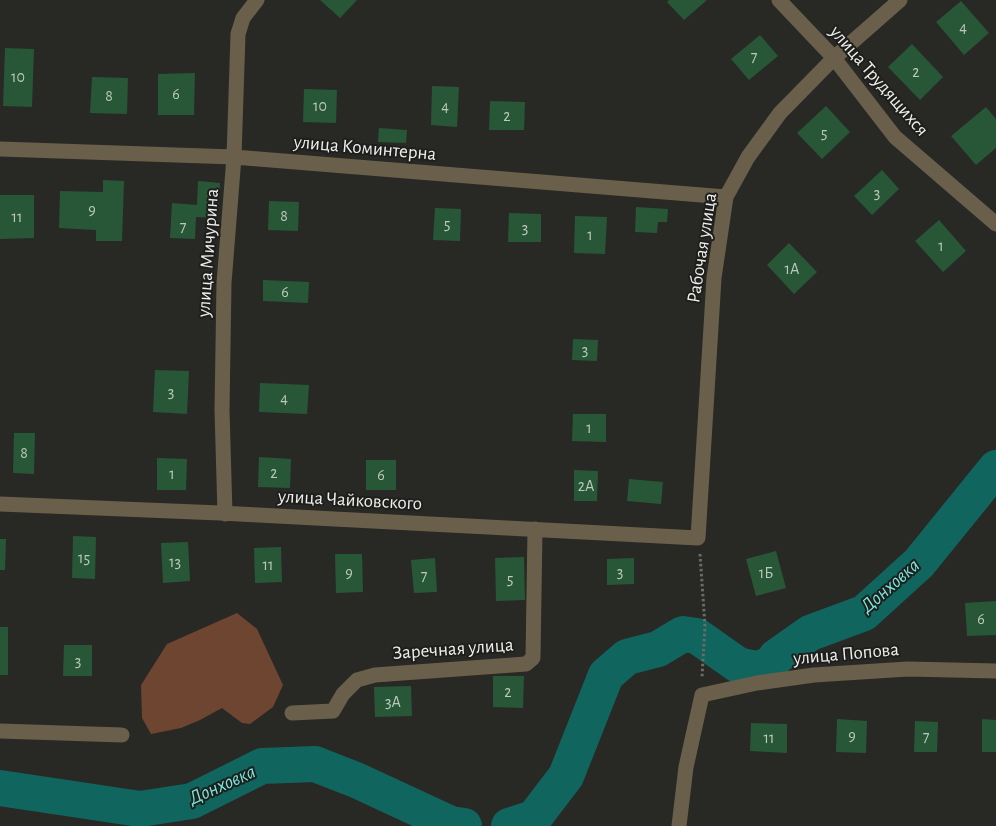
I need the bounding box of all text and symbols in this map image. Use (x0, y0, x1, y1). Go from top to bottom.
house number: 4 (959, 17, 967, 37)
street label: улица Трудящихся (825, 21, 933, 141)
house number: 7 (751, 47, 757, 67)
house number: 2 (912, 62, 920, 82)
house number: 10 (11, 67, 25, 87)
house number: 6 (172, 84, 180, 104)
house number: 8 (105, 86, 113, 106)
house number: 10 (313, 96, 327, 116)
house number: 4 (441, 96, 449, 116)
house number: 2 (503, 106, 511, 126)
house number: 5 (821, 123, 827, 143)
street label: улица Коминтерна (293, 130, 437, 166)
house number: 3 (874, 183, 880, 203)
street label: улица Мичурина (192, 188, 224, 318)
street label: Рабочая улица (682, 191, 722, 305)
house number: 9 (88, 200, 96, 220)
house number: 8 (280, 206, 288, 226)
house number: 11 (11, 207, 23, 227)
house number: 5 (444, 214, 450, 234)
house number: 7 (180, 217, 186, 237)
house number: 3 (522, 218, 528, 238)
house number: 1 (587, 225, 593, 245)
house number: 1 (938, 236, 944, 256)
house number: 1А (785, 259, 799, 279)
house number: 6 (281, 282, 289, 302)
house number: 3 (582, 340, 588, 360)
house number: 3 (168, 382, 174, 402)
house number: 4 (280, 388, 288, 408)
house number: 1 (586, 418, 592, 438)
house number: 8 (20, 443, 28, 463)
house number: 2 (270, 463, 278, 483)
house number: 1 (169, 464, 175, 484)
house number: 6 (377, 465, 385, 485)
house number: 2А (578, 476, 594, 496)
street label: улица Чайковского (277, 485, 423, 515)
house number: 15 (78, 548, 90, 568)
house number: 13 (169, 552, 181, 572)
water label: Донховка (855, 554, 925, 618)
house number: 11 (262, 555, 274, 575)
house number: 3 (617, 562, 623, 582)
house number: 9 (345, 563, 353, 583)
house number: 1Б (759, 563, 773, 583)
house number: 7 (421, 566, 427, 586)
house number: 5 (507, 569, 513, 589)
house number: 6 (977, 609, 985, 629)
street label: Заречная улица (392, 633, 514, 665)
street label: улица Попова (792, 638, 900, 670)
house number: 3 (75, 651, 81, 671)
house number: 2 (504, 682, 512, 702)
house number: 3А (385, 692, 401, 712)
house number: 9 (848, 726, 856, 746)
house number: 7 (923, 727, 929, 747)
house number: 11 (763, 728, 775, 748)
water label: Донховка (185, 760, 259, 810)

